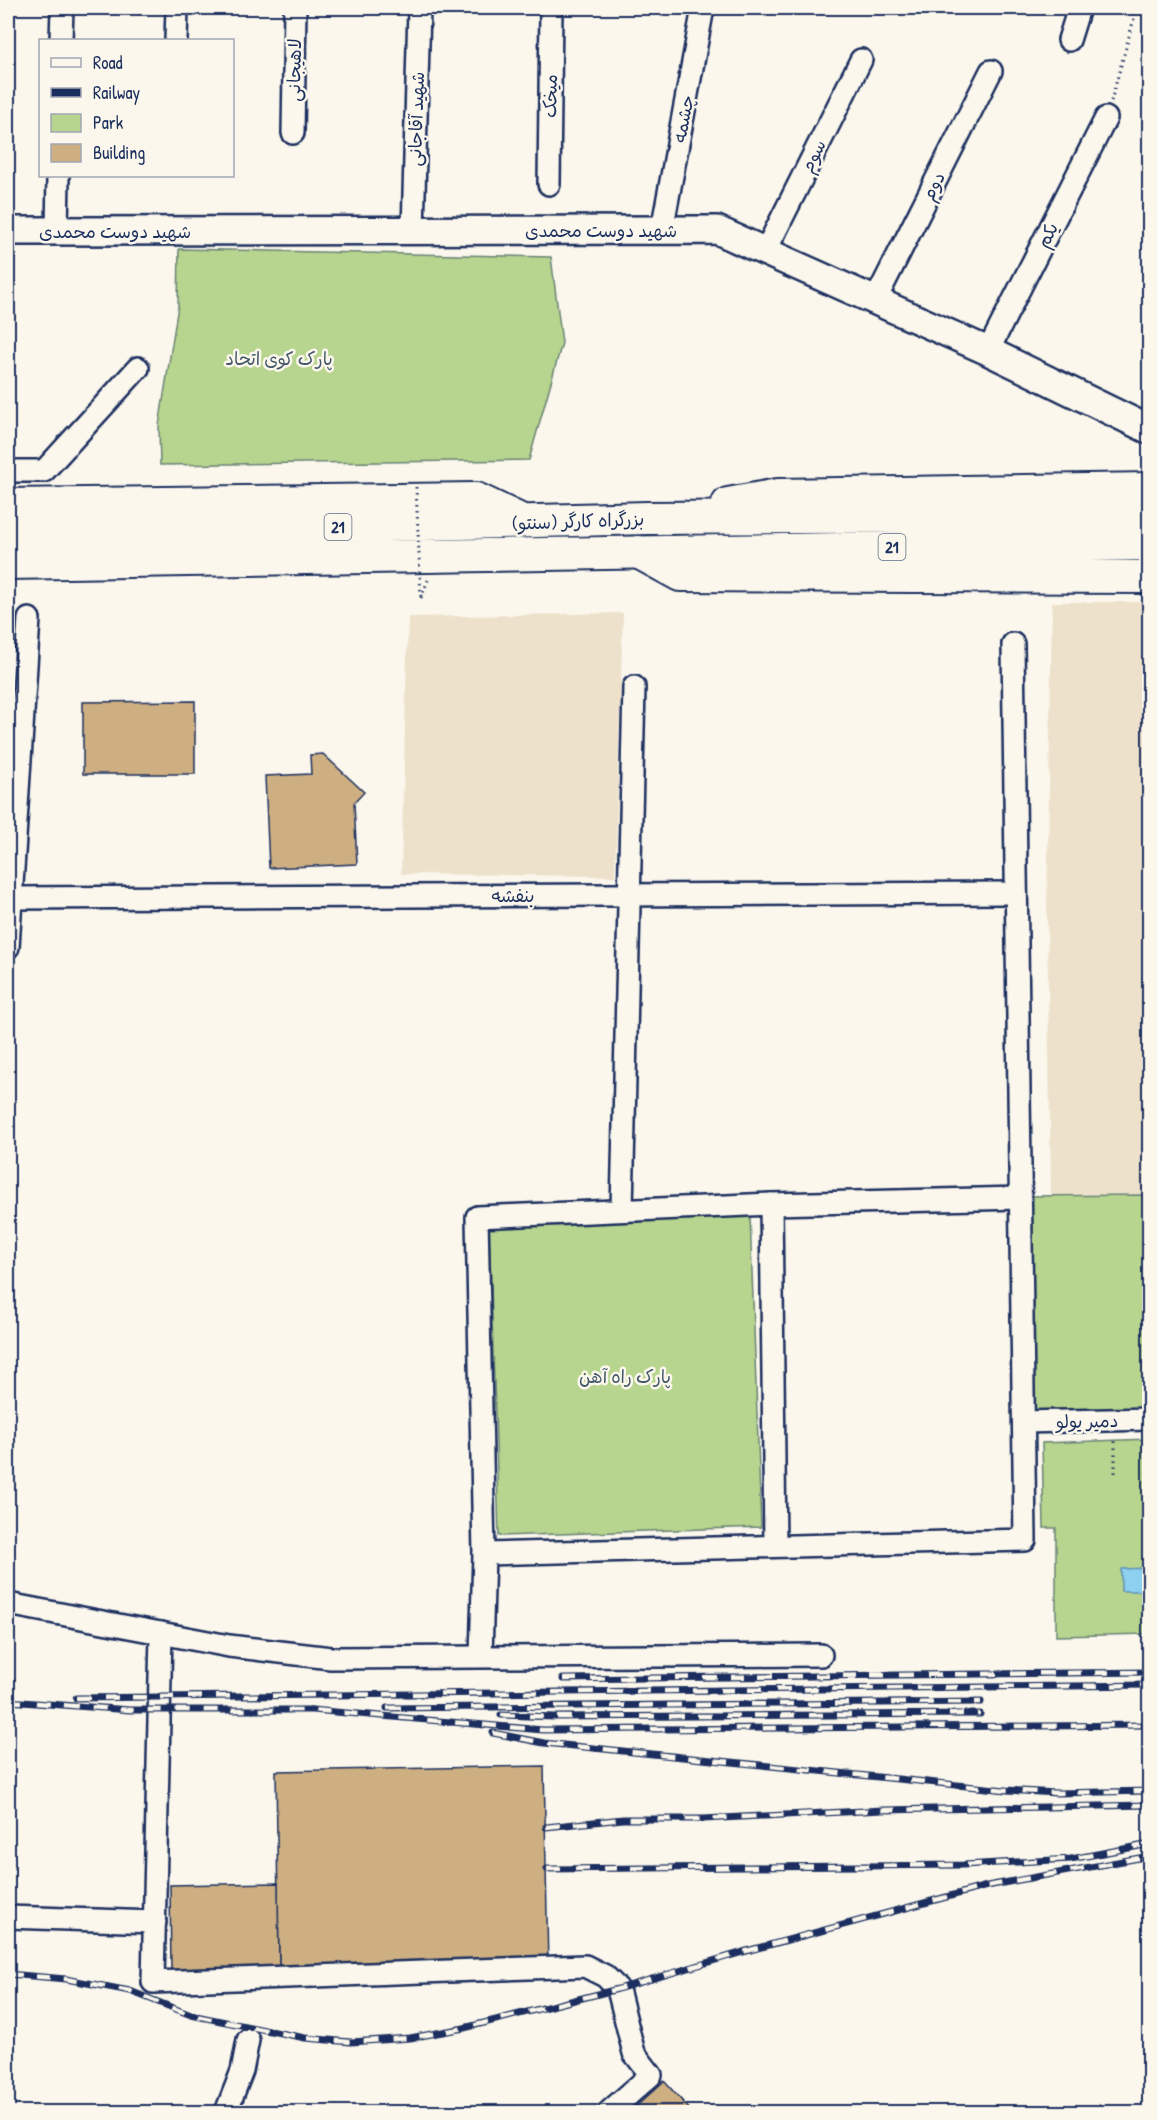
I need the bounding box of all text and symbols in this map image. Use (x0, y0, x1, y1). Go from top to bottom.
street label: لاهیجانی (281, 38, 307, 102)
legend (39, 39, 234, 177)
text: Road (93, 50, 123, 75)
street label: شهید آقاجانی (402, 71, 430, 167)
street label: میخک (537, 74, 563, 118)
text: Railway (93, 80, 140, 105)
street label: چشمه (666, 93, 700, 145)
text: Park (93, 110, 124, 135)
street label: سوم (794, 135, 834, 178)
text: Building (93, 140, 145, 165)
street label: دوم (915, 167, 953, 206)
street label: شهید دوست محمدی (525, 218, 677, 243)
street label: یکم (1030, 218, 1066, 253)
street label: شهید دوست محمدی (39, 219, 191, 244)
park label: پارک کوی اتحاد (225, 346, 333, 371)
street label: بزرگراه کارگر (سنتو) (511, 506, 645, 536)
road number: 21 (324, 514, 352, 540)
road number: 21 (878, 534, 906, 560)
street label: بنفشه (492, 883, 534, 908)
park label: پارک راه آهن (579, 1364, 671, 1389)
street label: دمیر یولو (1054, 1408, 1119, 1434)

